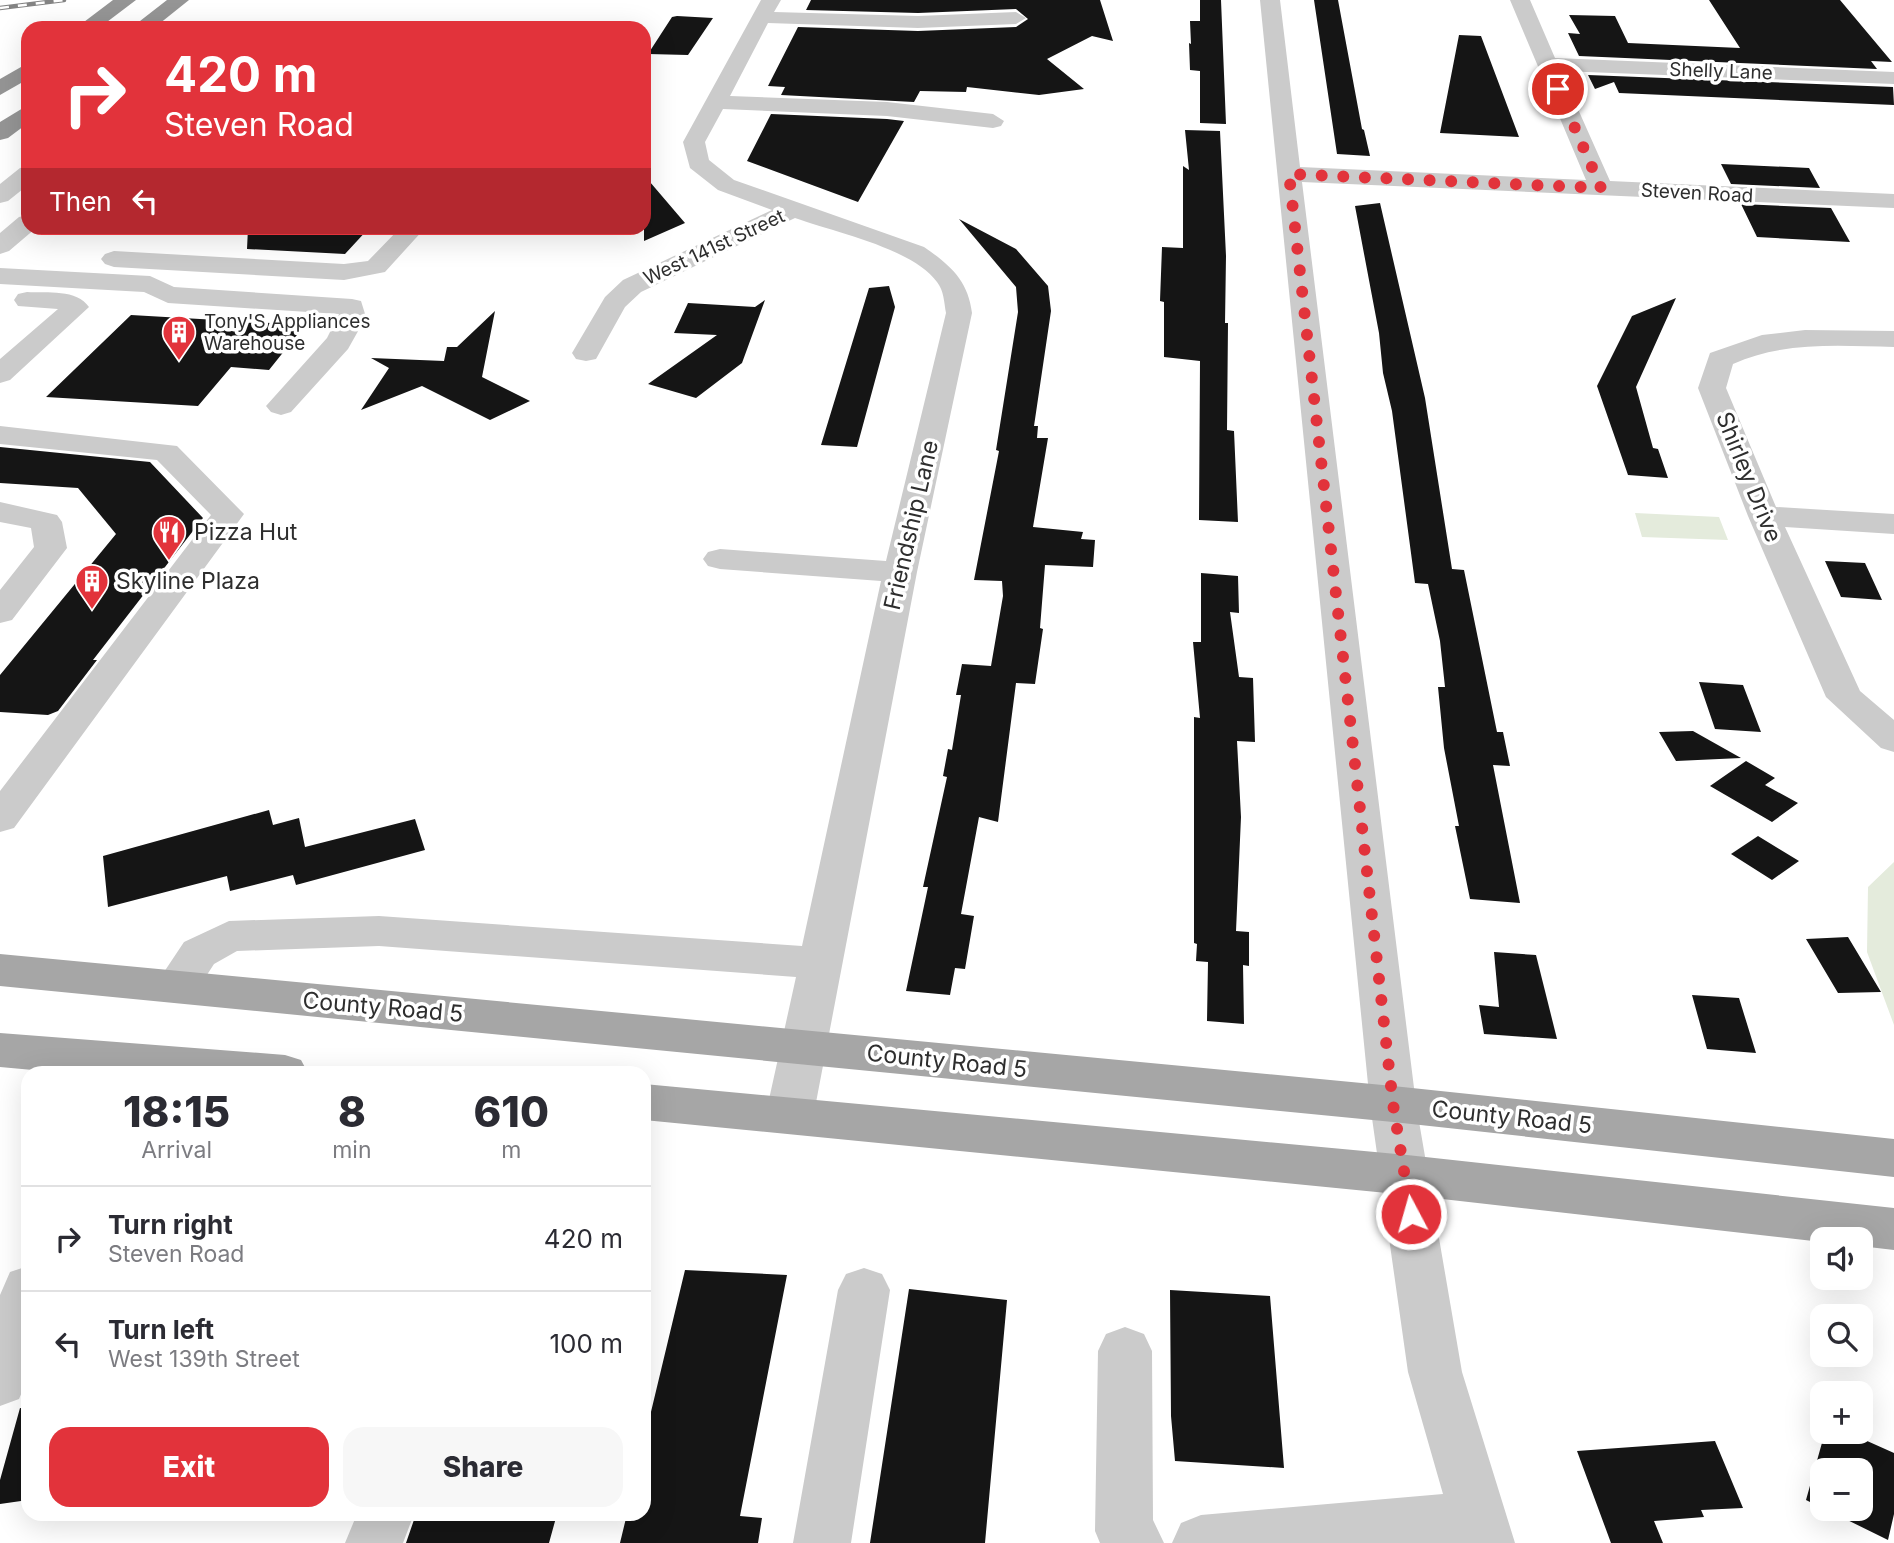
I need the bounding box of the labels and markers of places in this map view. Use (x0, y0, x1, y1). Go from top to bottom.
pin (1528, 59, 1588, 119)
place label: Tony'S Appliances Warehouse (204, 310, 370, 355)
building icon: Tony'S Appliances Warehouse (160, 313, 198, 362)
restaurant icon: Pizza Hut (150, 513, 188, 562)
place label: Pizza Hut (194, 518, 298, 546)
building icon: Skyline Plaza (73, 562, 111, 611)
place label: Skyline Plaza (116, 567, 260, 595)

